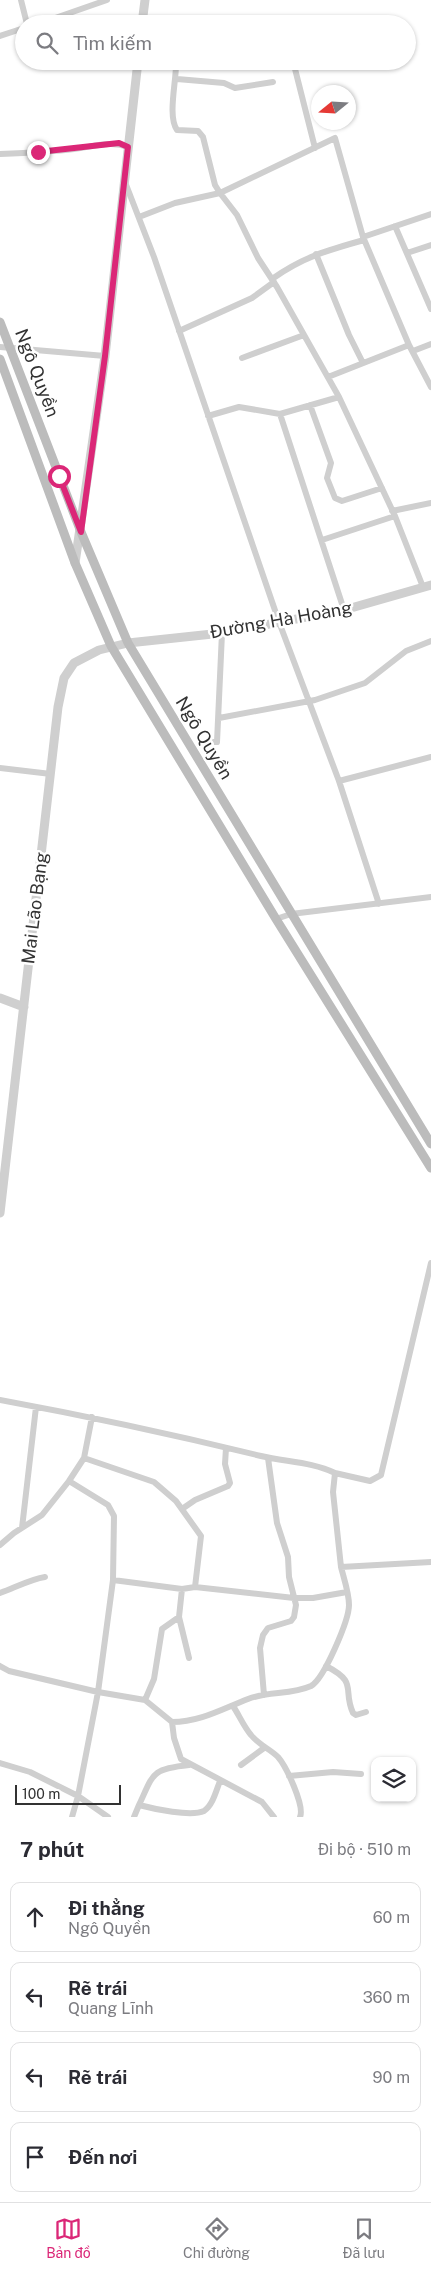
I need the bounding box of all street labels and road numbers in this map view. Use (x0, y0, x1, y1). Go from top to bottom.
street label: Ngô Quyền (11, 326, 64, 420)
street label: Đường Hà Hoàng (208, 597, 354, 642)
street label: Ngô Quyền (172, 693, 237, 783)
street label: Mai Lão Bạng (17, 851, 52, 965)

